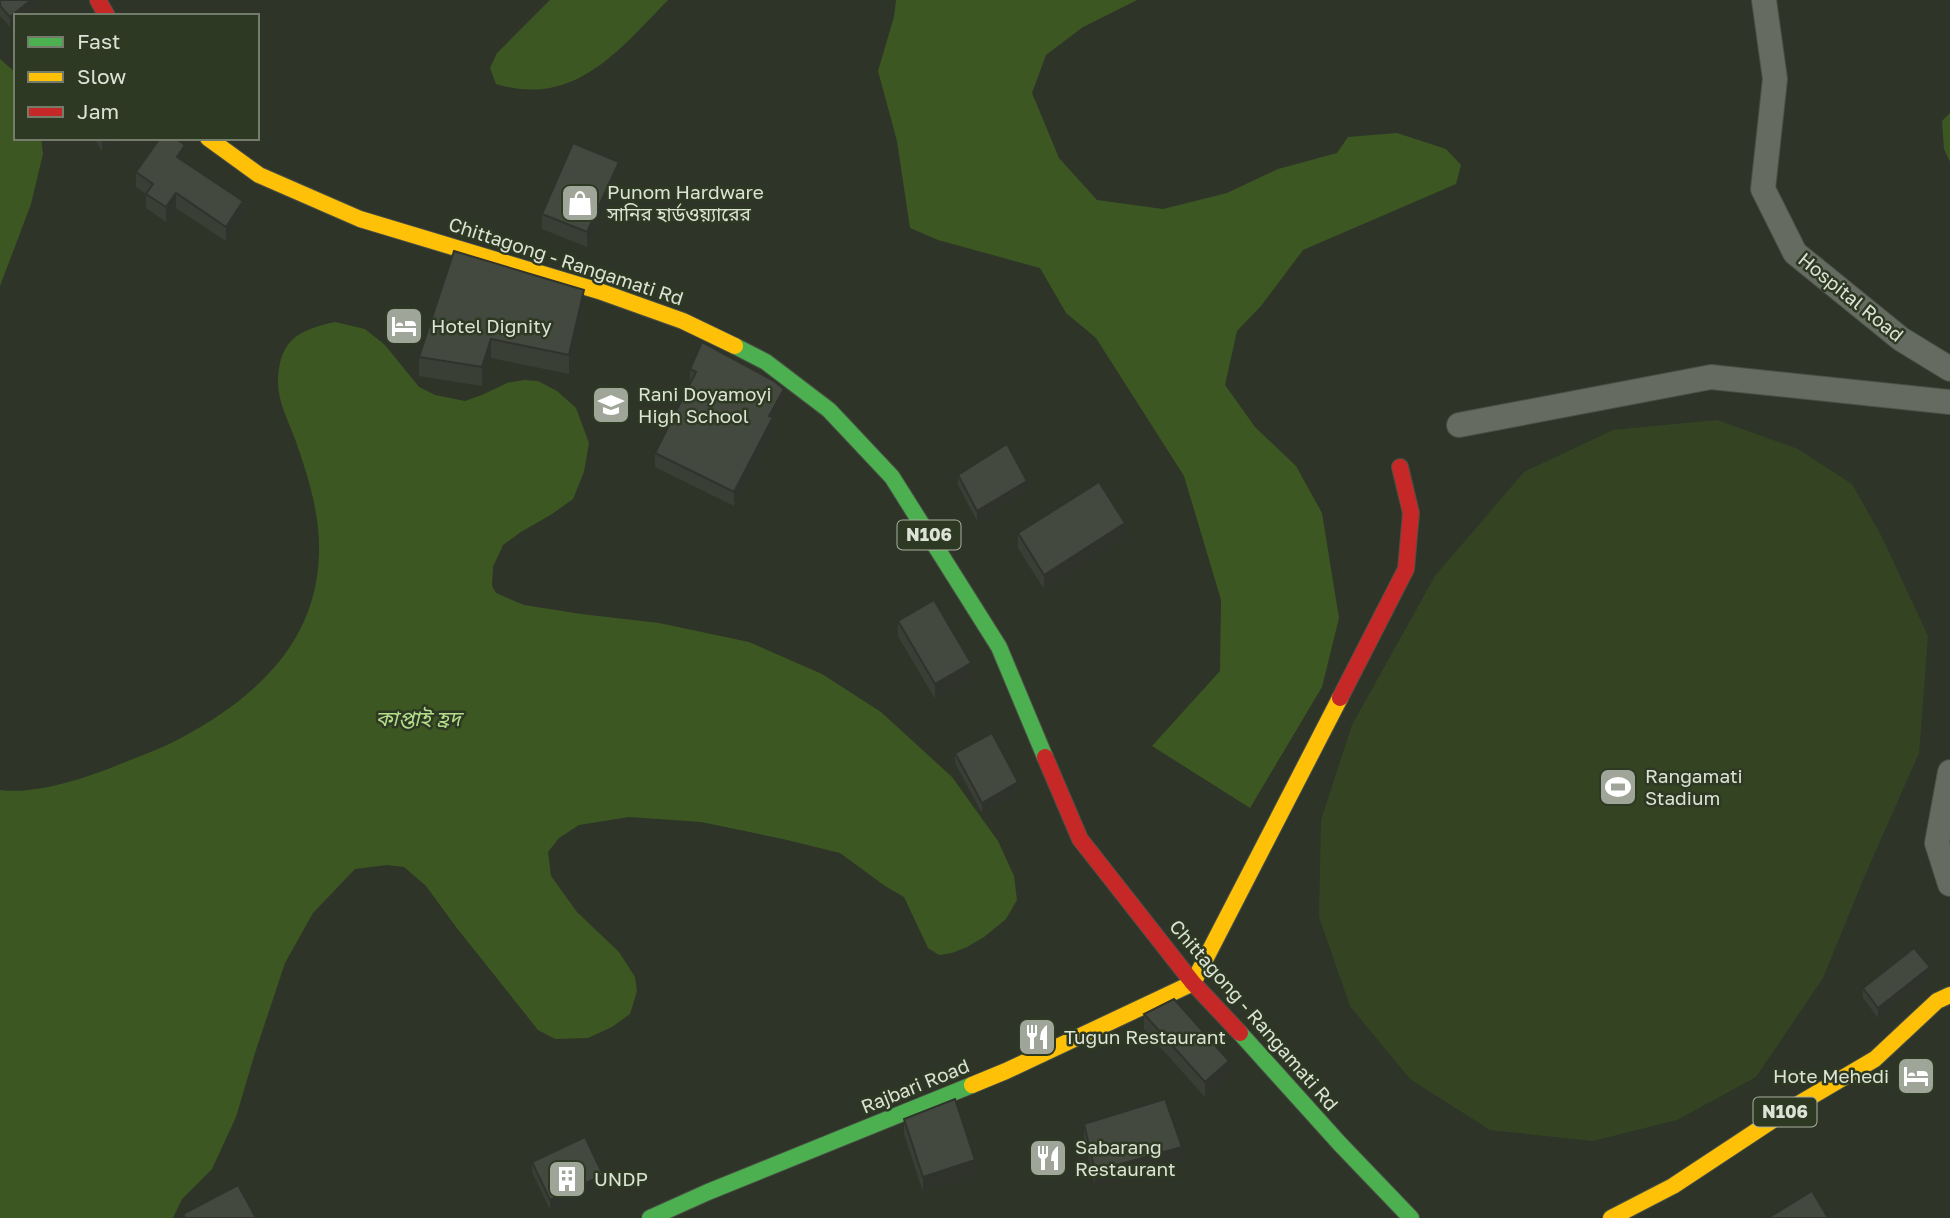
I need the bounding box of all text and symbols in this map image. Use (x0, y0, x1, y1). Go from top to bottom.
legend (14, 14, 259, 140)
text: Fast (77, 28, 120, 54)
text: Slow (77, 63, 126, 89)
text: Jam (77, 98, 119, 124)
place label: Punom Hardware সানির হার্ডওয়্যারের (606, 180, 764, 225)
shop icon: Punom Hardware সানির হার্ডওয়্যারের (559, 182, 601, 224)
street label: Chittagong - Rangamati Rd (446, 212, 686, 309)
street label: Hospital Road (1794, 247, 1908, 346)
hotel icon: Hotel Dignity (383, 305, 425, 347)
place label: Hotel Dignity (431, 314, 552, 337)
place label: Rani Doyamoyi High School (638, 382, 772, 427)
school or university icon: Rani Doyamoyi High School (590, 384, 632, 426)
road number: N106 (898, 520, 960, 550)
water label: কাপ্তাই হ্রদ (375, 705, 465, 731)
place label: Rangamati Stadium (1645, 764, 1743, 809)
sports icon: Rangamati Stadium (1597, 766, 1639, 808)
street label: Chittagong - Rangamati Rd (1165, 915, 1344, 1115)
restaurant icon: Tugun Restaurant (1016, 1016, 1058, 1058)
place label: Tugun Restaurant (1064, 1025, 1226, 1048)
street label: Rajbari Road (857, 1053, 972, 1118)
hotel icon: Hote Mehedi (1895, 1055, 1937, 1097)
place label: Hote Mehedi (1773, 1064, 1889, 1087)
road number: N106 (1754, 1098, 1816, 1126)
place label: Sabarang Restaurant (1075, 1135, 1176, 1180)
restaurant icon: Sabarang Restaurant (1027, 1137, 1069, 1179)
building icon: UNDP (546, 1158, 588, 1200)
place label: UNDP (594, 1167, 648, 1190)

